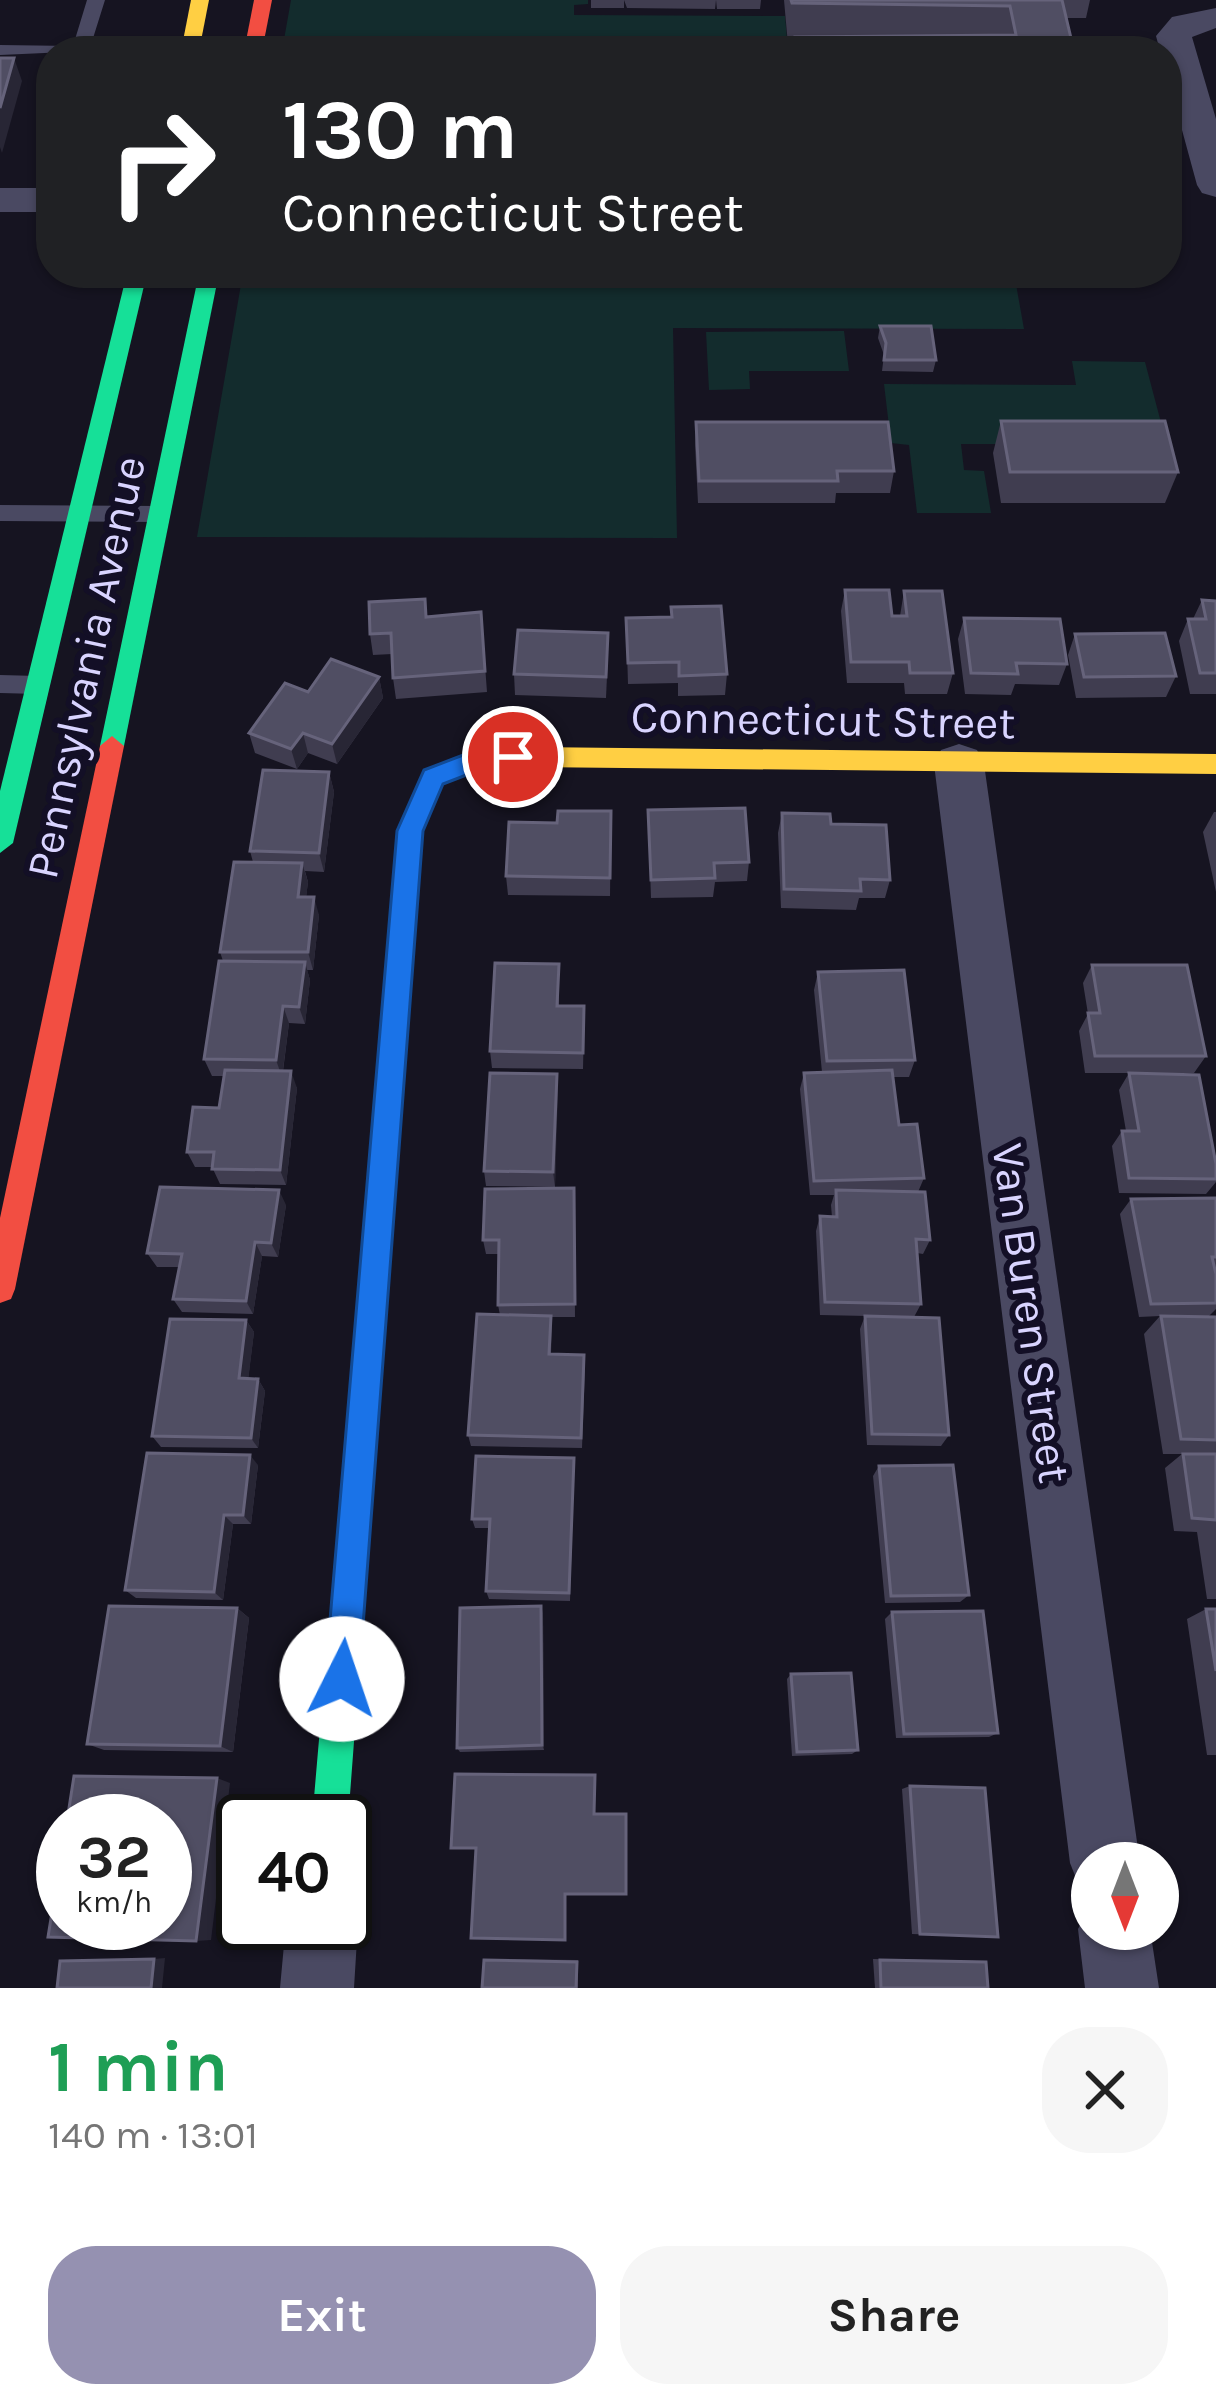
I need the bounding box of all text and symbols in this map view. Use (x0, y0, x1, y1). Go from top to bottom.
text: 130 m (282, 81, 518, 179)
icon: right (84, 84, 240, 240)
text: Connecticut Street (282, 181, 744, 245)
street label: Pennsylvania Avenue (16, 451, 157, 883)
street label: Connecticut Street (630, 691, 1016, 749)
pin (462, 706, 564, 808)
icon: arrive (480, 724, 546, 790)
street label: Van Buren Street (981, 1140, 1081, 1486)
position arrow (279, 1616, 405, 1742)
speed limit sign: 40 (216, 1794, 372, 1950)
text: 32 (77, 1822, 151, 1892)
north arrow (1071, 1842, 1179, 1950)
map controls (1071, 1842, 1179, 1950)
text: km/h (76, 1884, 152, 1920)
text: 1 min (48, 2025, 229, 2109)
button: close (1042, 2027, 1168, 2153)
text: 140 m · 13:01 (48, 2112, 258, 2158)
button: Exit (48, 2246, 596, 2384)
button: Share (620, 2246, 1168, 2384)

